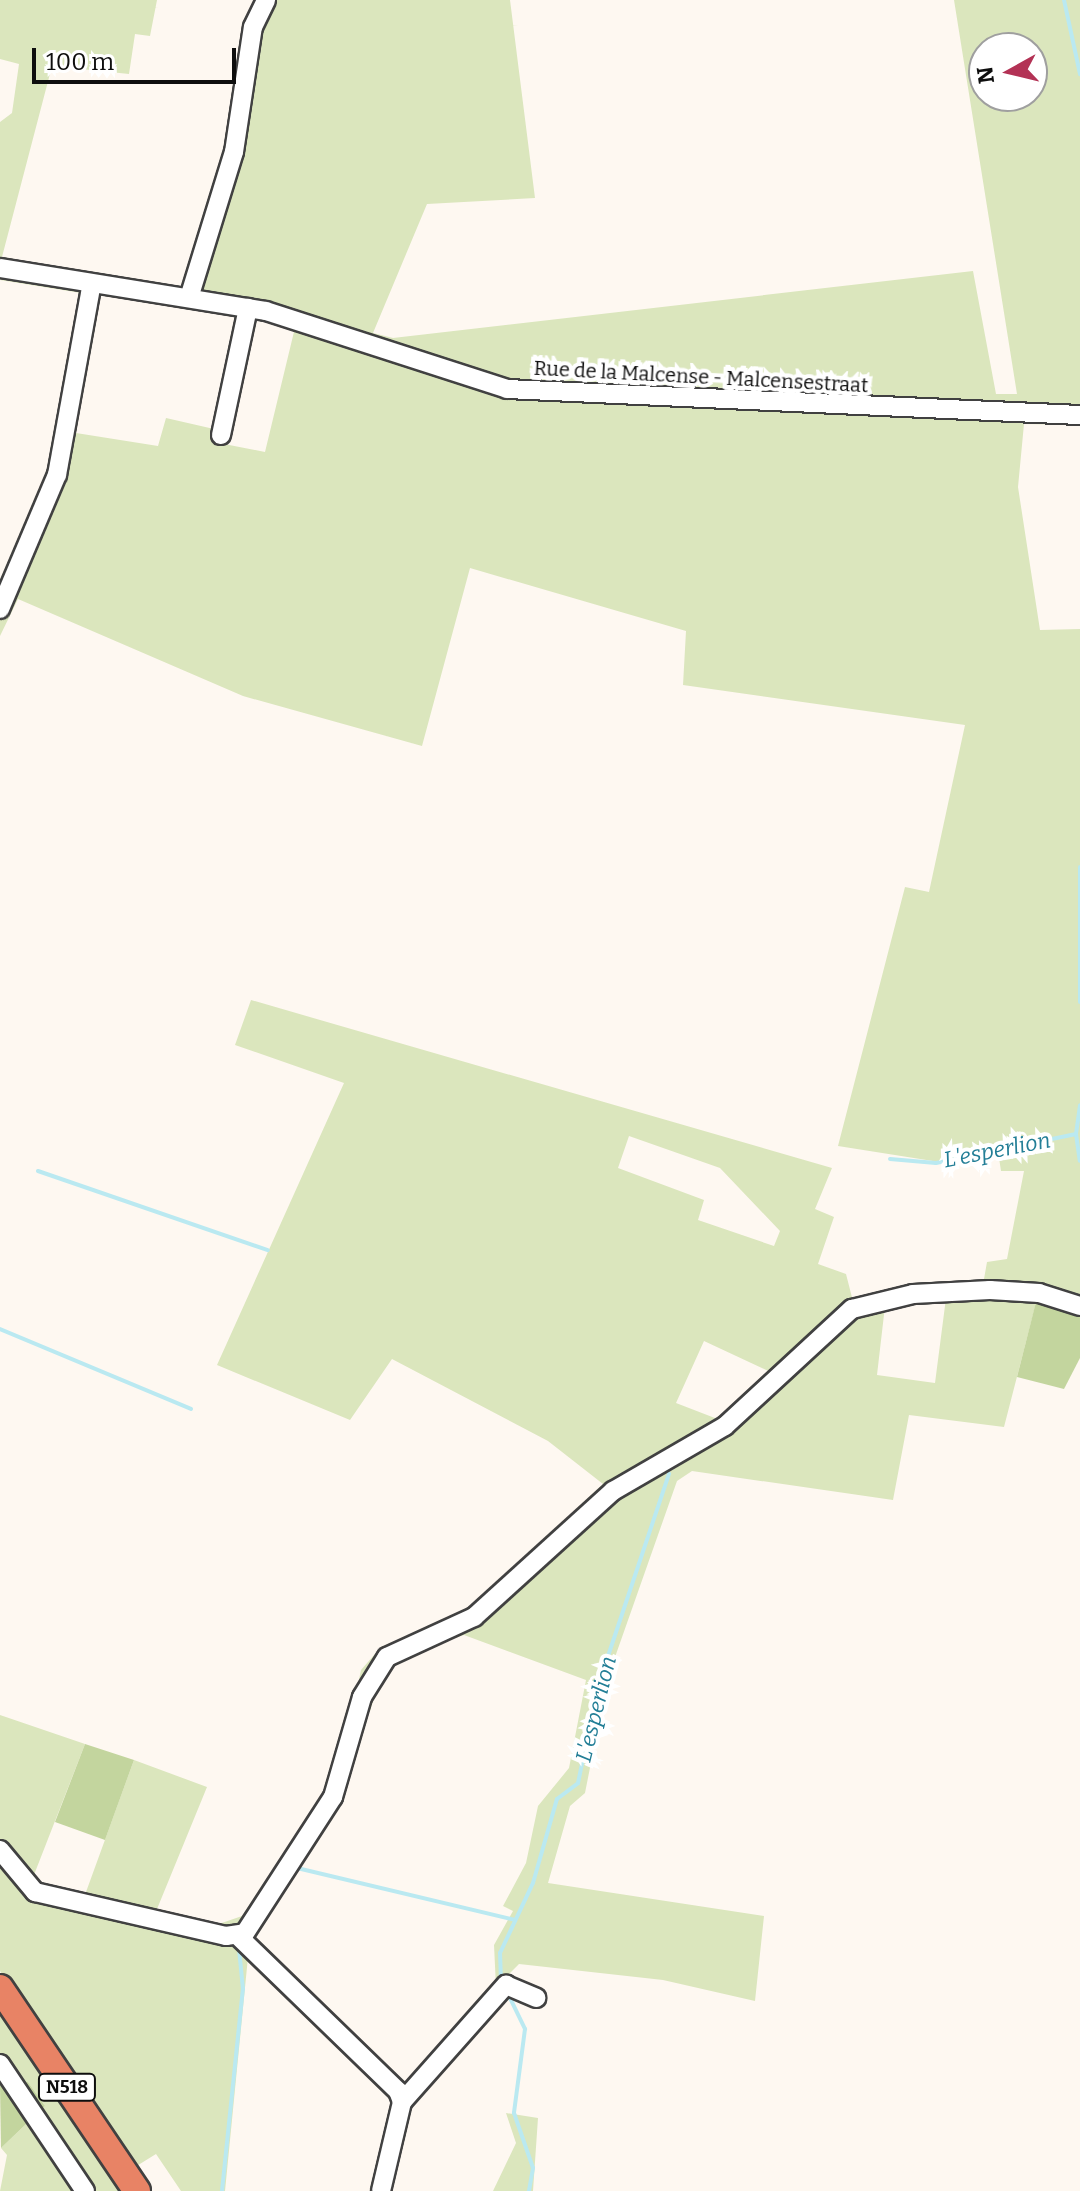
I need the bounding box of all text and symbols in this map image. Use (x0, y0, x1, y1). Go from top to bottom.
scale bar (36, 32, 240, 82)
north arrow (968, 32, 1048, 112)
text: 100 m (46, 48, 114, 76)
text: N (971, 65, 1000, 85)
street label: Rue de la Malcense - Malcensestraat (533, 356, 869, 398)
water label: L'esperlion (941, 1127, 1053, 1173)
water label: L'esperlion (570, 1653, 622, 1765)
road number: N518 (37, 2073, 97, 2101)

